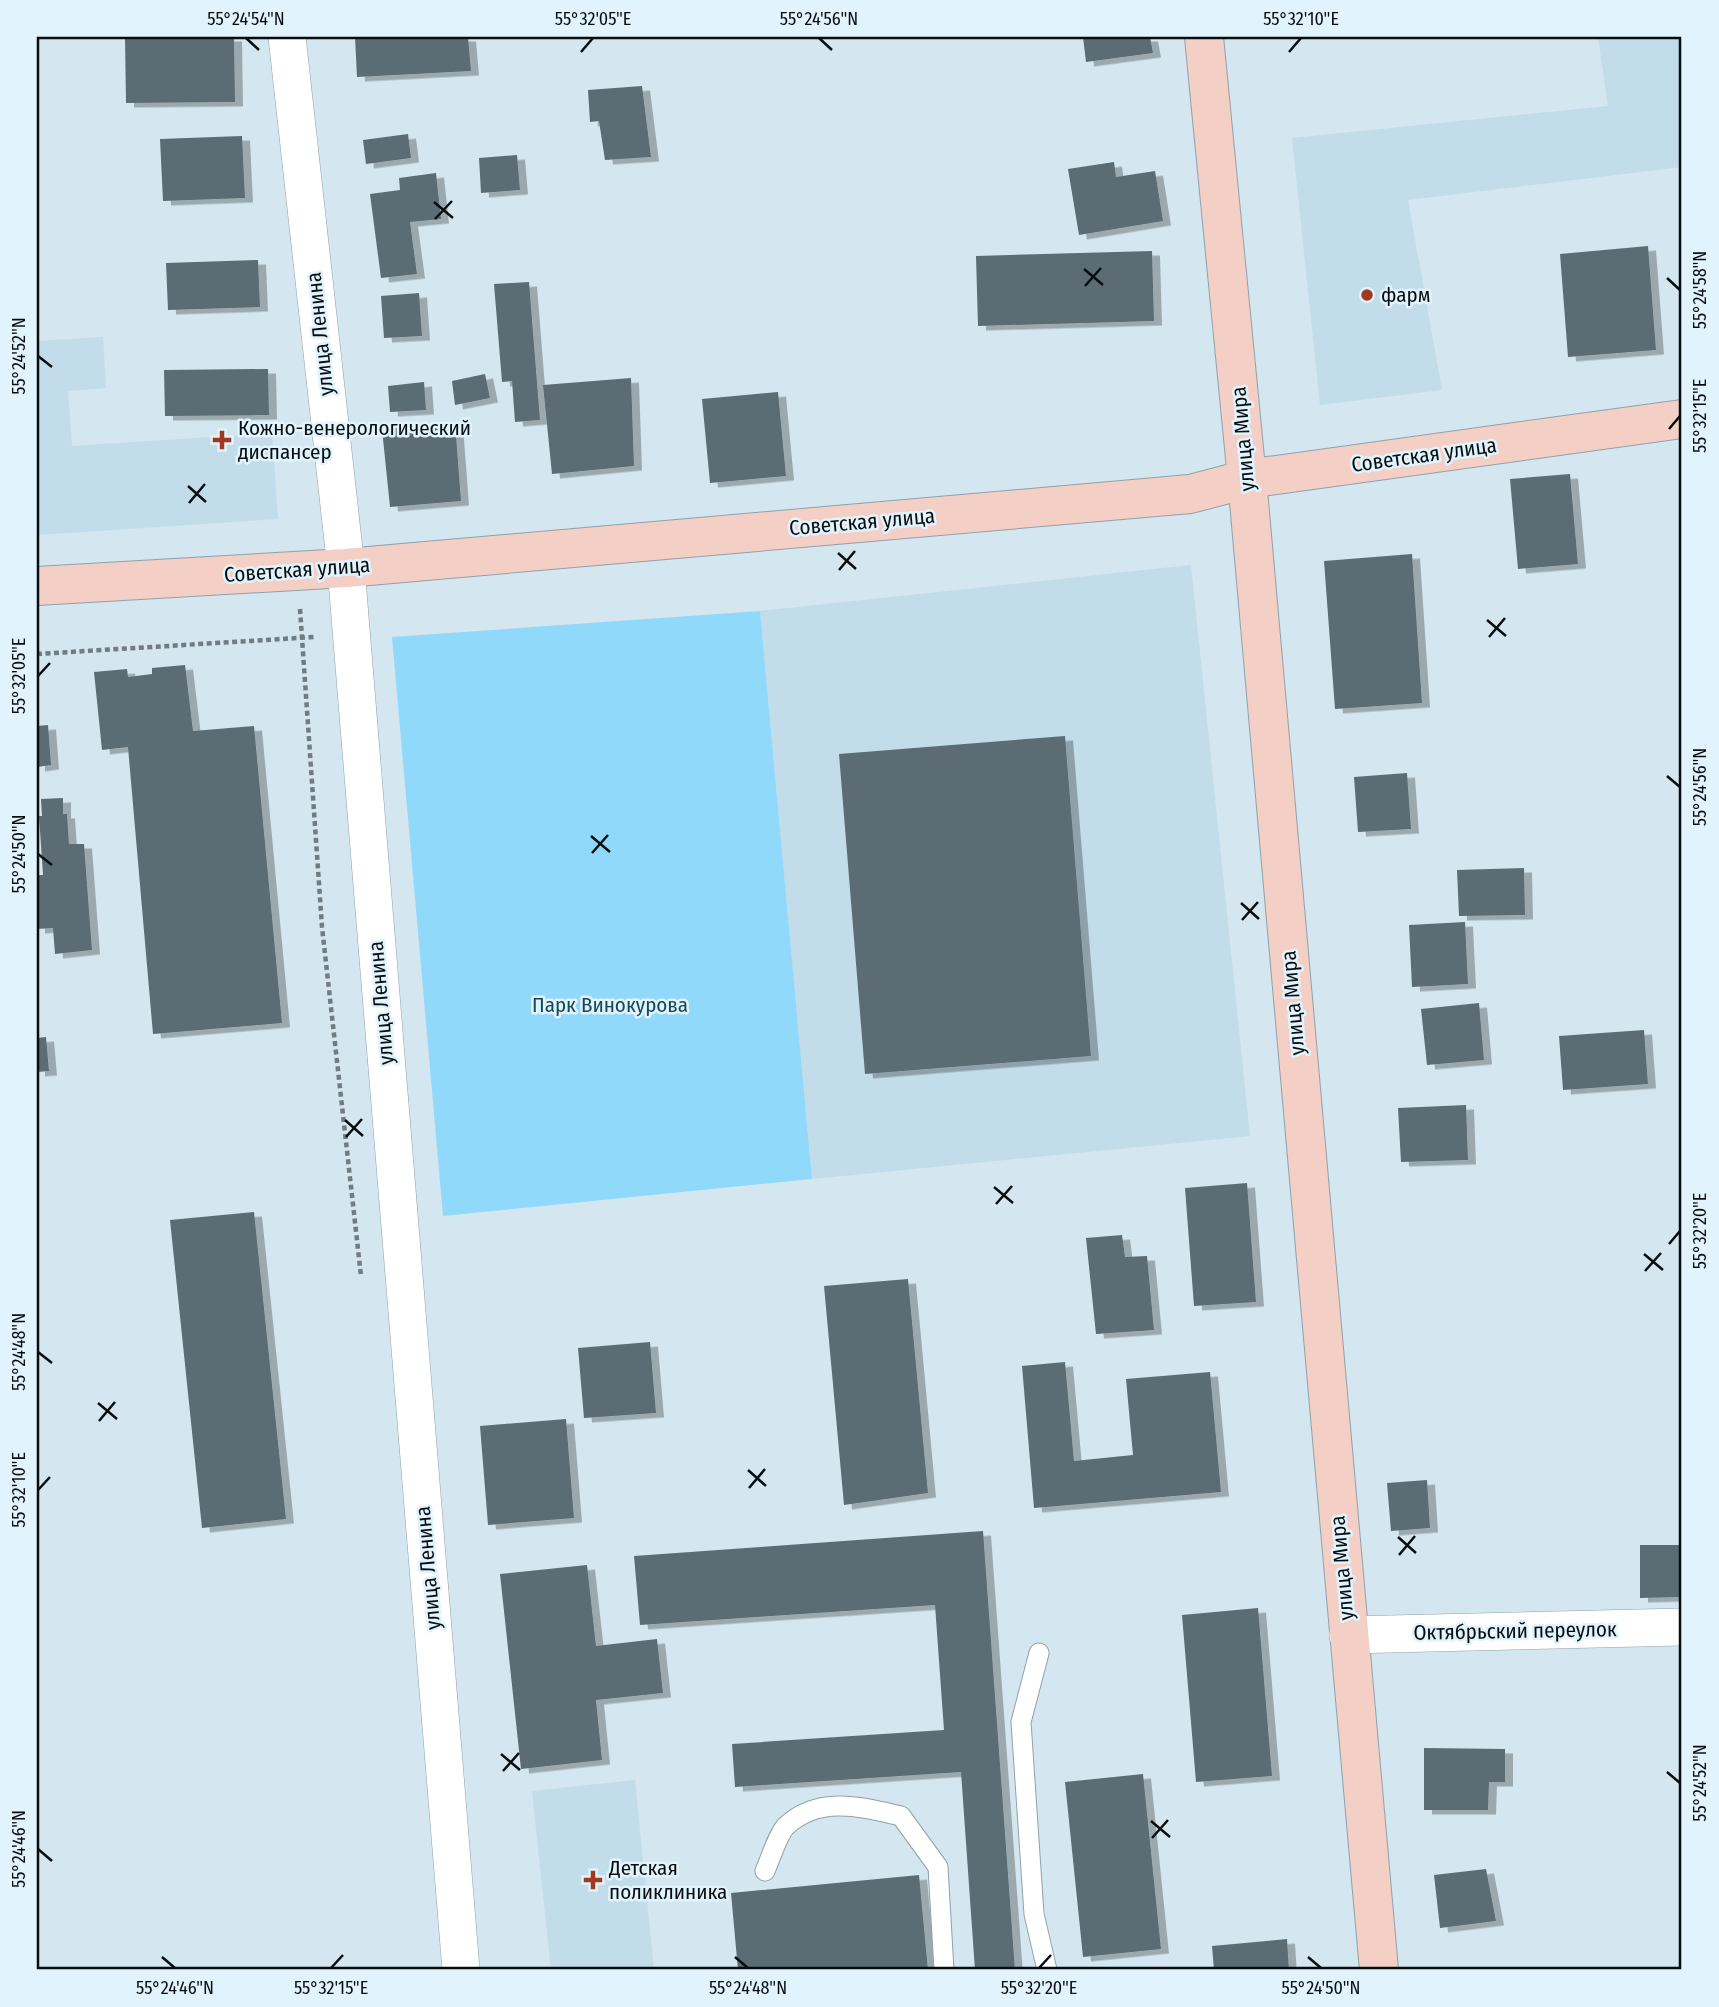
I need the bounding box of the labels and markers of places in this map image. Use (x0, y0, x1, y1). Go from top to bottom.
place label: фарм (1381, 282, 1430, 308)
marker: фарм (1359, 287, 1375, 303)
place label: Кожно-венерологический диспансер (238, 415, 471, 465)
marker: Кожно-венерологический диспансер (212, 430, 232, 450)
place label: Детская поликлиника (608, 1855, 727, 1905)
marker: Детская поликлиника (583, 1870, 603, 1890)

